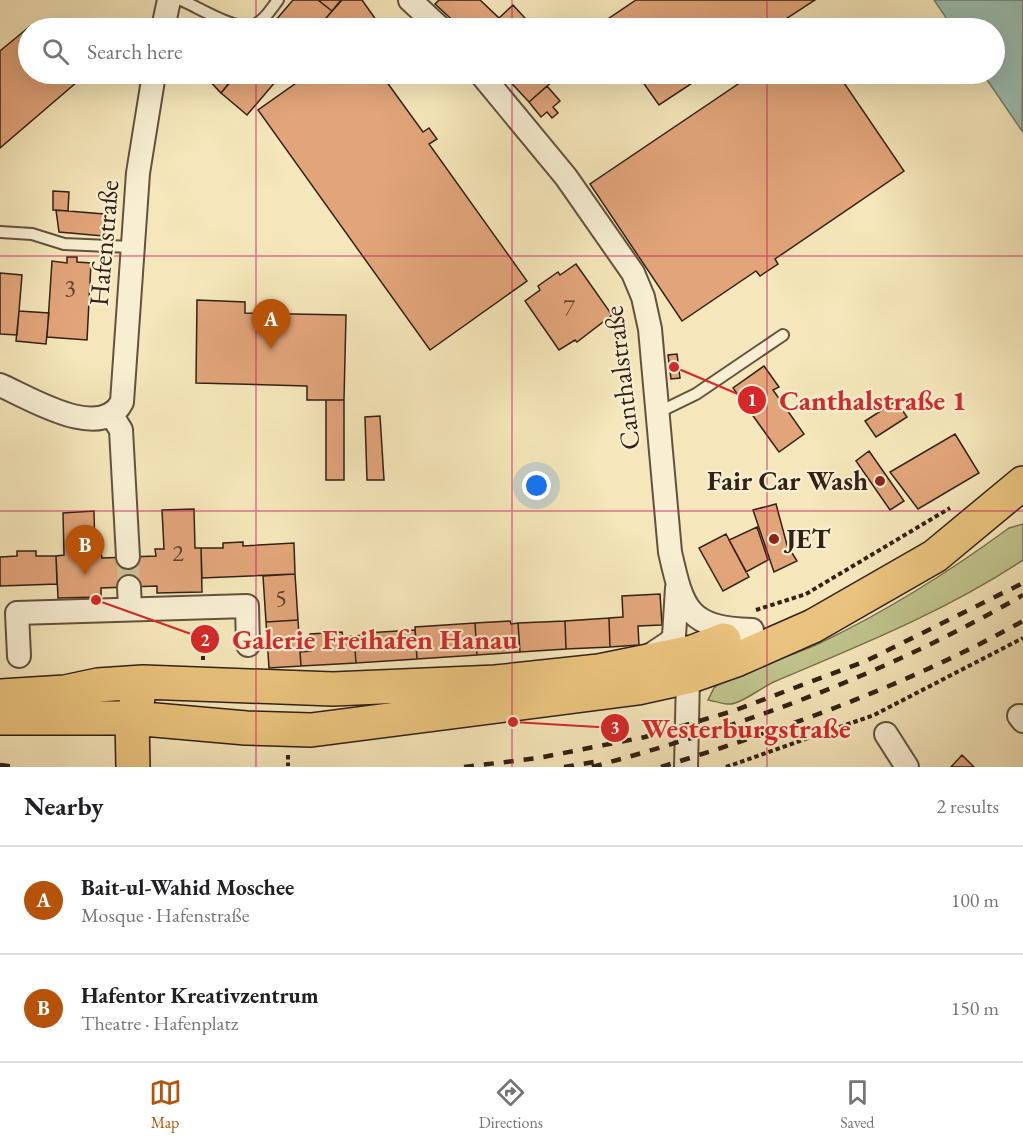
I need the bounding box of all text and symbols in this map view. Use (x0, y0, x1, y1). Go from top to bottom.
search box (18, 18, 1005, 84)
icon: search (39, 35, 72, 68)
text: Search here (87, 37, 182, 66)
street label: Hafenstraße (81, 178, 126, 307)
house number: 3 (64, 272, 76, 303)
house number: 7 (563, 292, 575, 323)
pin: A (252, 300, 290, 349)
street label: Canthalstraße (595, 304, 648, 452)
callout: Canthalstraße 1 (737, 377, 978, 423)
text: Canthalstraße 1 (779, 382, 967, 418)
text: 1 (747, 388, 757, 411)
place label: Fair Car Wash (707, 463, 868, 498)
your location (522, 471, 551, 500)
marker: Fair Car Wash (873, 474, 887, 488)
place label: JET (783, 521, 831, 556)
pin: B (66, 526, 104, 575)
marker: JET (767, 532, 781, 546)
house number: 2 (172, 537, 184, 568)
house number: 5 (275, 582, 287, 613)
callout: Galerie Freihafen Hanau (190, 616, 529, 662)
text: Galerie Freihafen Hanau (232, 621, 518, 657)
text: 2 (200, 628, 210, 651)
callout: Westerburgstraße (600, 705, 863, 751)
text: Westerburgstraße (641, 710, 851, 746)
text: 3 (610, 716, 620, 739)
text: Nearby (24, 789, 104, 823)
text: 2 results (936, 793, 999, 819)
text: Bait-ul-Wahid Moschee (81, 873, 294, 902)
text: A (36, 887, 51, 913)
text: 100 m (951, 887, 999, 913)
text: Mosque · Hafenstraße (81, 902, 249, 928)
text: Hafentor Kreativzentrum (81, 981, 318, 1010)
text: B (37, 995, 50, 1021)
text: 150 m (951, 995, 999, 1021)
text: Theatre · Hafenplatz (81, 1010, 238, 1036)
tab: Map (149, 1076, 182, 1133)
tab: Directions (479, 1076, 543, 1133)
tab: Saved (840, 1076, 874, 1133)

